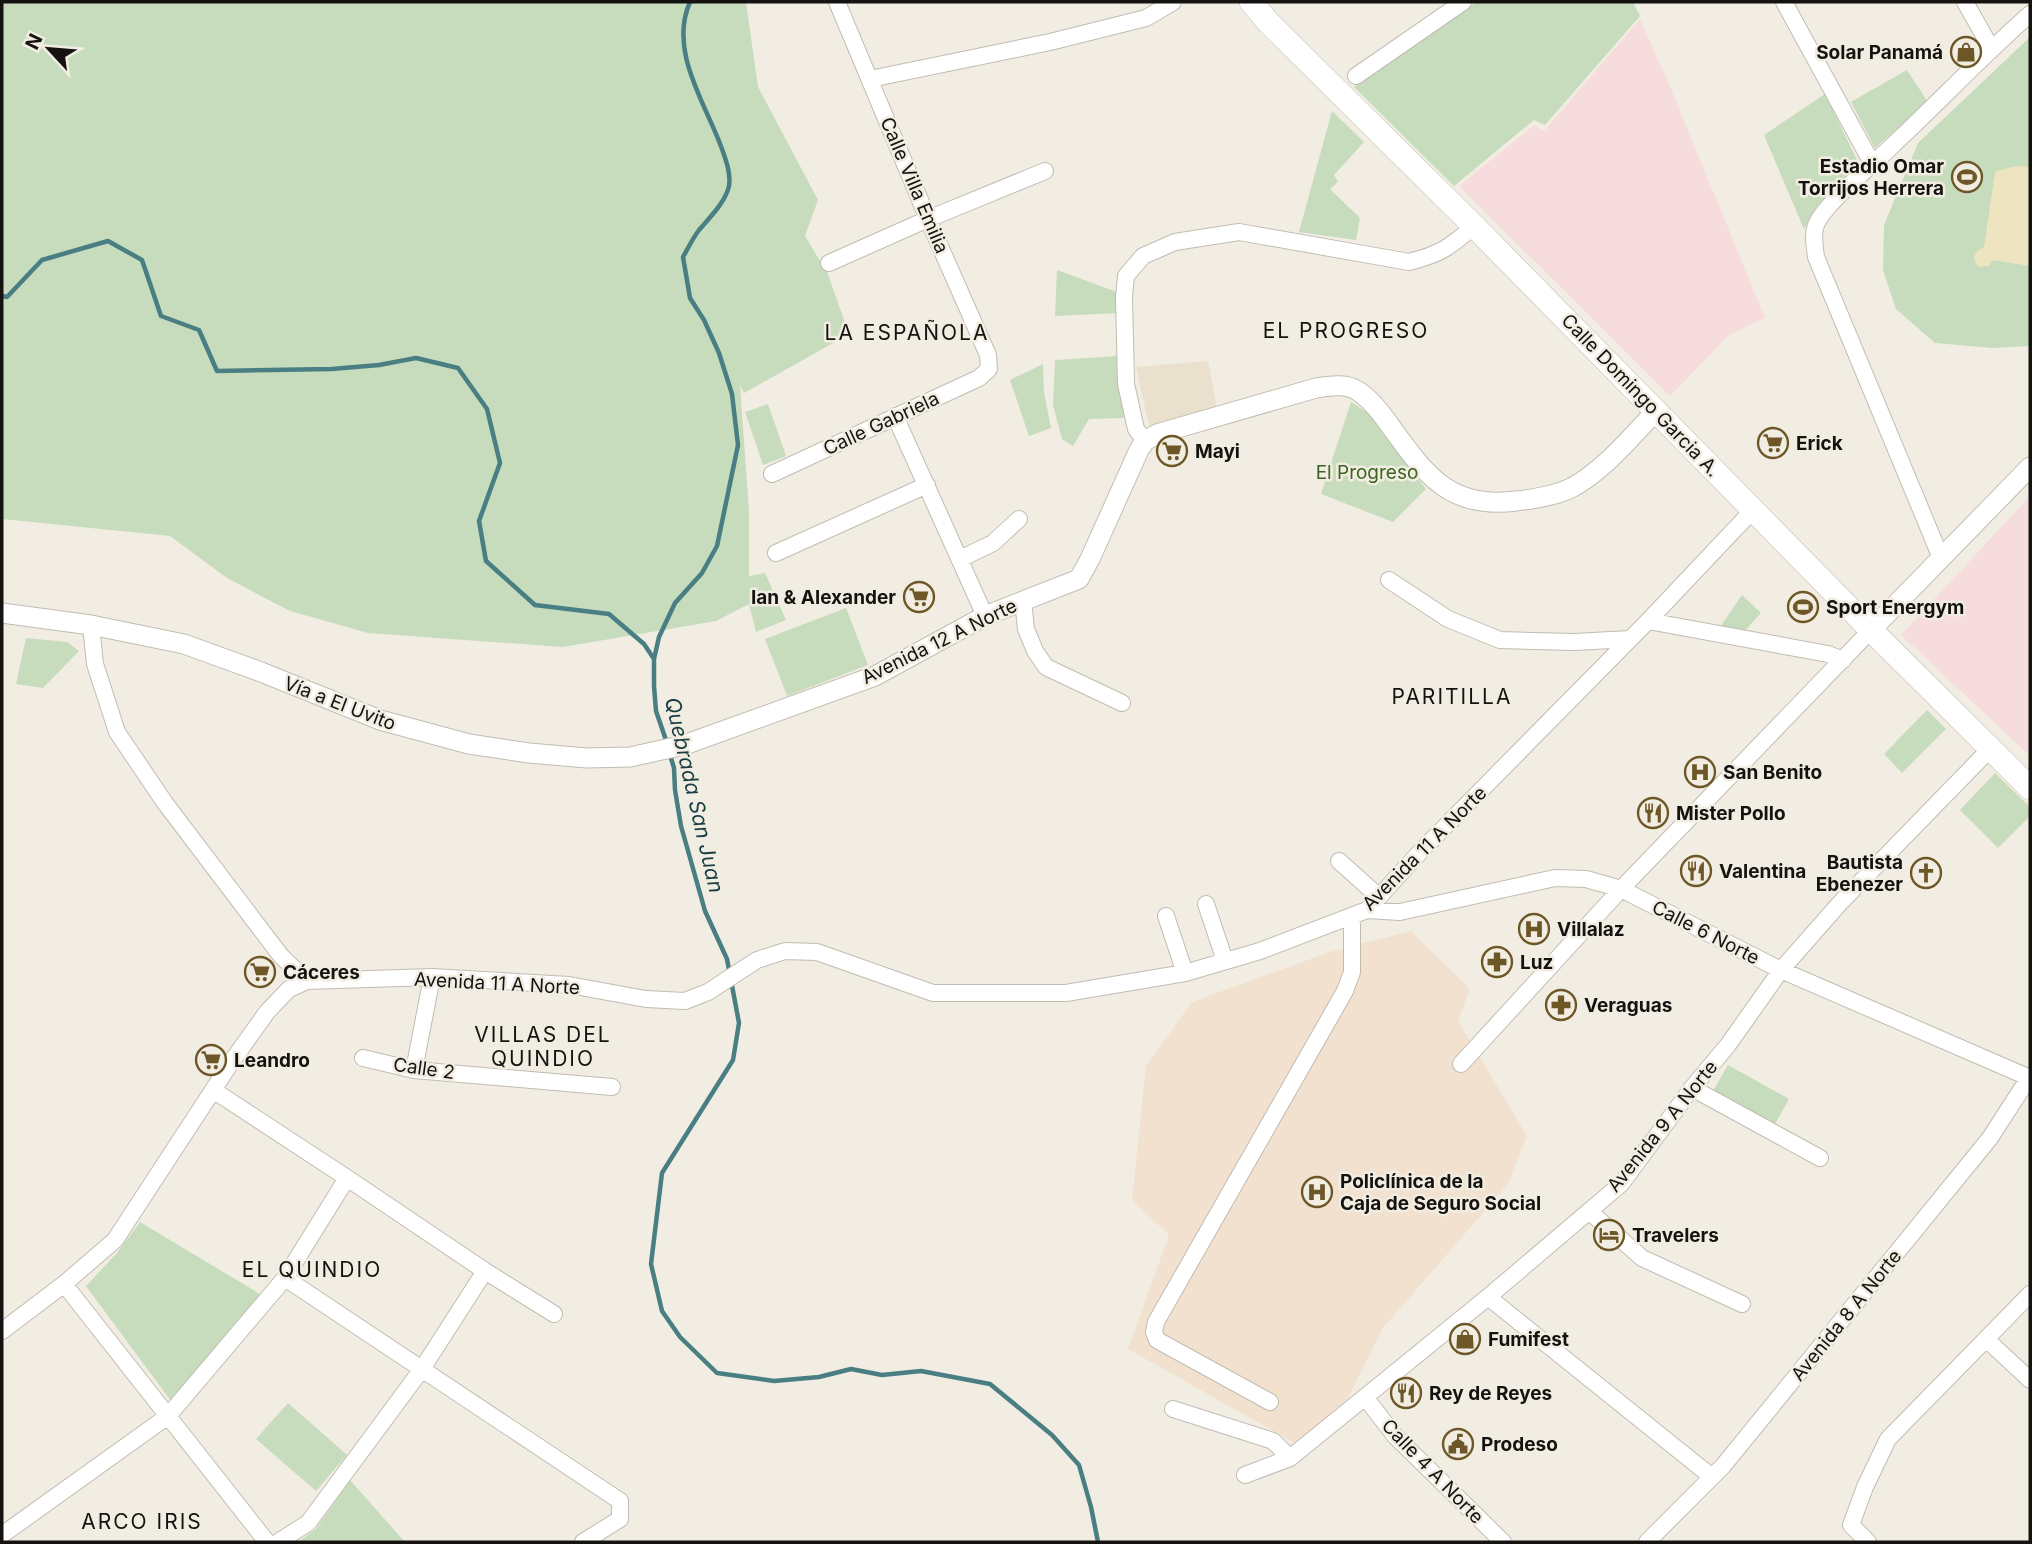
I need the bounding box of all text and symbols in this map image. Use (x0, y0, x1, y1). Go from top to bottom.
north arrow (14, 14, 84, 84)
text: N (21, 30, 48, 53)
shop icon: Solar Panamá (1949, 35, 1983, 69)
place label: Solar Panamá (1816, 41, 1943, 64)
street label: Calle Villa Emilia (876, 114, 954, 257)
place label: Estadio Omar Torrijos Herrera (1798, 155, 1944, 200)
sports icon: Estadio Omar Torrijos Herrera (1950, 160, 1984, 194)
street label: Calle Domingo Garcia A. (1557, 309, 1725, 482)
district label: EL PROGRESO (1263, 318, 1429, 343)
district label: LA ESPAÑOLA (825, 319, 989, 345)
street label: Calle Gabriela (820, 387, 943, 460)
supermarket icon: Erick (1756, 426, 1790, 460)
place label: Erick (1796, 432, 1843, 455)
supermarket icon: Mayi (1155, 434, 1189, 468)
place label: Mayi (1195, 440, 1240, 463)
park label: El Progreso (1316, 461, 1418, 484)
supermarket icon: Ian & Alexander (902, 580, 936, 614)
place label: Ian & Alexander (751, 586, 896, 609)
sports icon: Sport Energym (1786, 590, 1820, 624)
street label: Avenida 12 A Norte (858, 594, 1021, 689)
place label: Sport Energym (1826, 596, 1964, 619)
street label: Vía a El Uvito (281, 672, 399, 735)
district label: PARITILLA (1392, 684, 1512, 709)
water label: Quebrada San Juan (660, 695, 729, 895)
hospital icon: San Benito (1683, 755, 1717, 789)
place label: San Benito (1723, 761, 1822, 784)
street label: Avenida 11 A Norte (1357, 781, 1491, 915)
restaurant icon: Mister Pollo (1636, 796, 1670, 830)
place label: Mister Pollo (1676, 802, 1786, 825)
place label: Bautista Ebenezer (1816, 851, 1903, 896)
restaurant icon: Valentina (1679, 854, 1713, 888)
church icon: Bautista Ebenezer (1909, 856, 1943, 890)
place label: Valentina (1719, 860, 1806, 883)
street label: Calle 6 Norte (1648, 896, 1763, 969)
hospital icon: Villalaz (1517, 912, 1551, 946)
place label: Villalaz (1557, 918, 1625, 941)
pharmacy icon: Luz (1480, 945, 1514, 979)
place label: Luz (1520, 951, 1553, 974)
supermarket icon: Cáceres (243, 955, 277, 989)
place label: Cáceres (283, 961, 360, 984)
street label: Avenida 11 A Norte (413, 968, 581, 999)
pharmacy icon: Veraguas (1544, 988, 1578, 1022)
place label: Veraguas (1584, 994, 1672, 1017)
district label: VILLAS DEL QUINDIO (474, 1022, 612, 1071)
supermarket icon: Leandro (194, 1043, 228, 1077)
place label: Leandro (234, 1049, 310, 1072)
street label: Calle 2 (392, 1053, 456, 1084)
street label: Avenida 9 A Norte (1602, 1056, 1722, 1197)
place label: Policlínica de la Caja de Seguro Social (1340, 1170, 1541, 1215)
hospital icon: Policlínica de la Caja de Seguro Social (1300, 1175, 1334, 1209)
hotel icon: Travelers (1592, 1218, 1626, 1252)
place label: Travelers (1632, 1224, 1719, 1247)
street label: Avenida 8 A Norte (1786, 1245, 1906, 1386)
district label: EL QUINDIO (242, 1257, 382, 1282)
shop icon: Fumifest (1448, 1322, 1482, 1356)
place label: Fumifest (1488, 1328, 1569, 1351)
restaurant icon: Rey de Reyes (1389, 1376, 1423, 1410)
place label: Rey de Reyes (1429, 1382, 1552, 1405)
street label: Calle 4 A Norte (1377, 1414, 1488, 1528)
public building icon: Prodeso (1441, 1427, 1475, 1461)
place label: Prodeso (1481, 1433, 1558, 1456)
district label: ARCO IRIS (81, 1509, 203, 1534)

